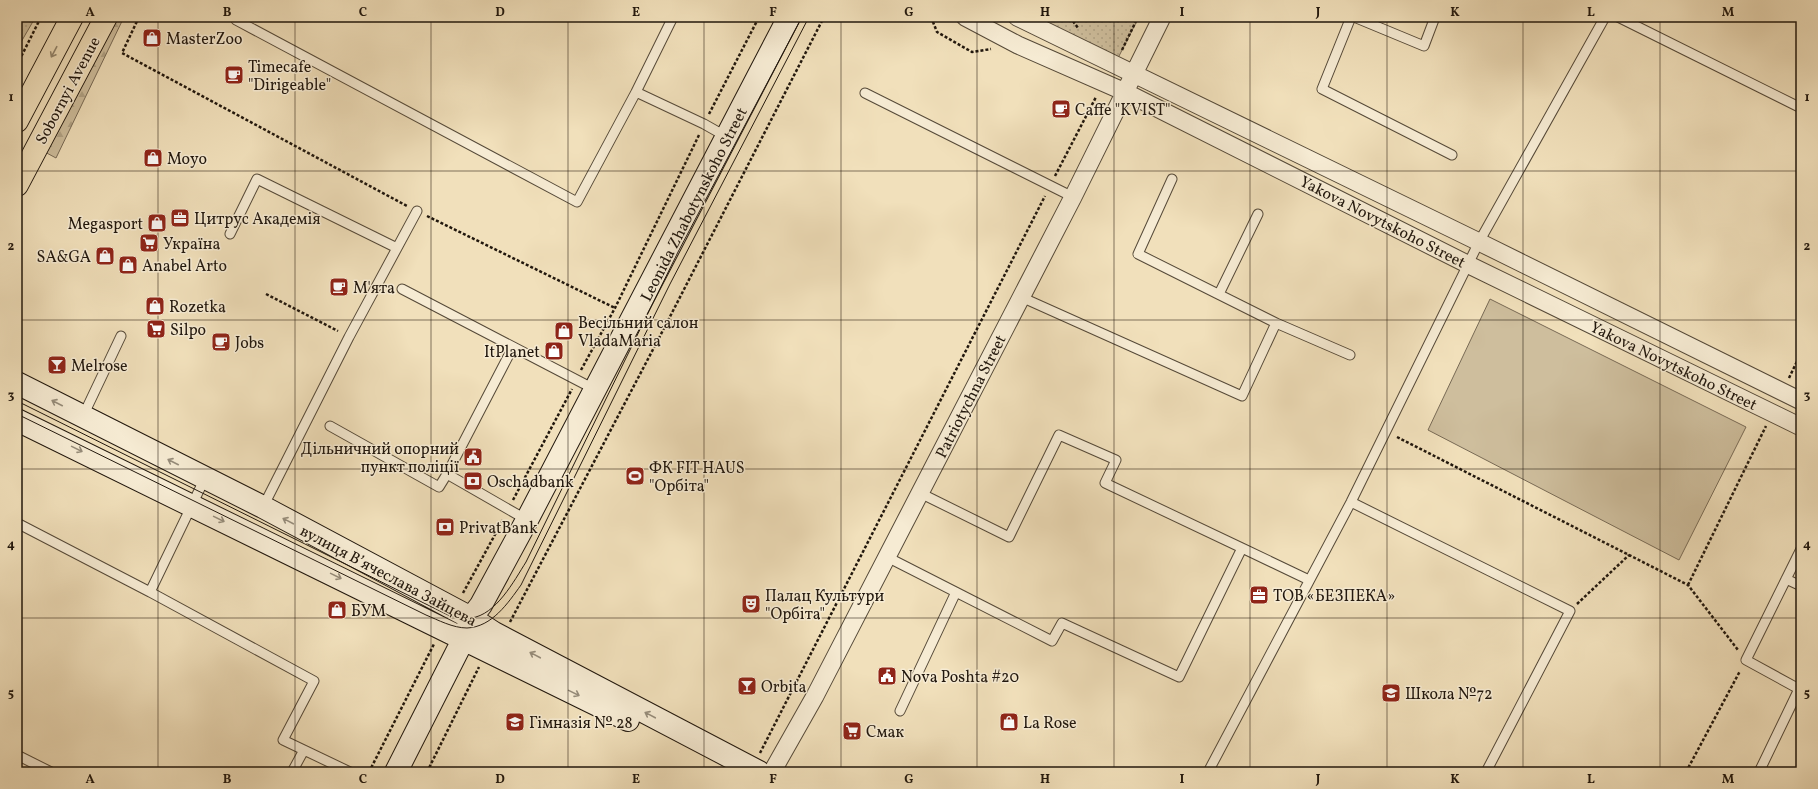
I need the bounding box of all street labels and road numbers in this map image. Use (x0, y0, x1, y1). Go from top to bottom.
street label: Sobornyi Avenue (31, 33, 106, 149)
street label: Leonida Zhabotynskoho Street (636, 104, 754, 306)
street label: Yakova Novytskoho Street (1295, 171, 1469, 274)
street label: Yakova Novytskoho Street (1586, 317, 1761, 417)
street label: Patriotychna Street (931, 331, 1013, 462)
street label: вулиця Вʼячеслава Зайцева (296, 521, 480, 633)

